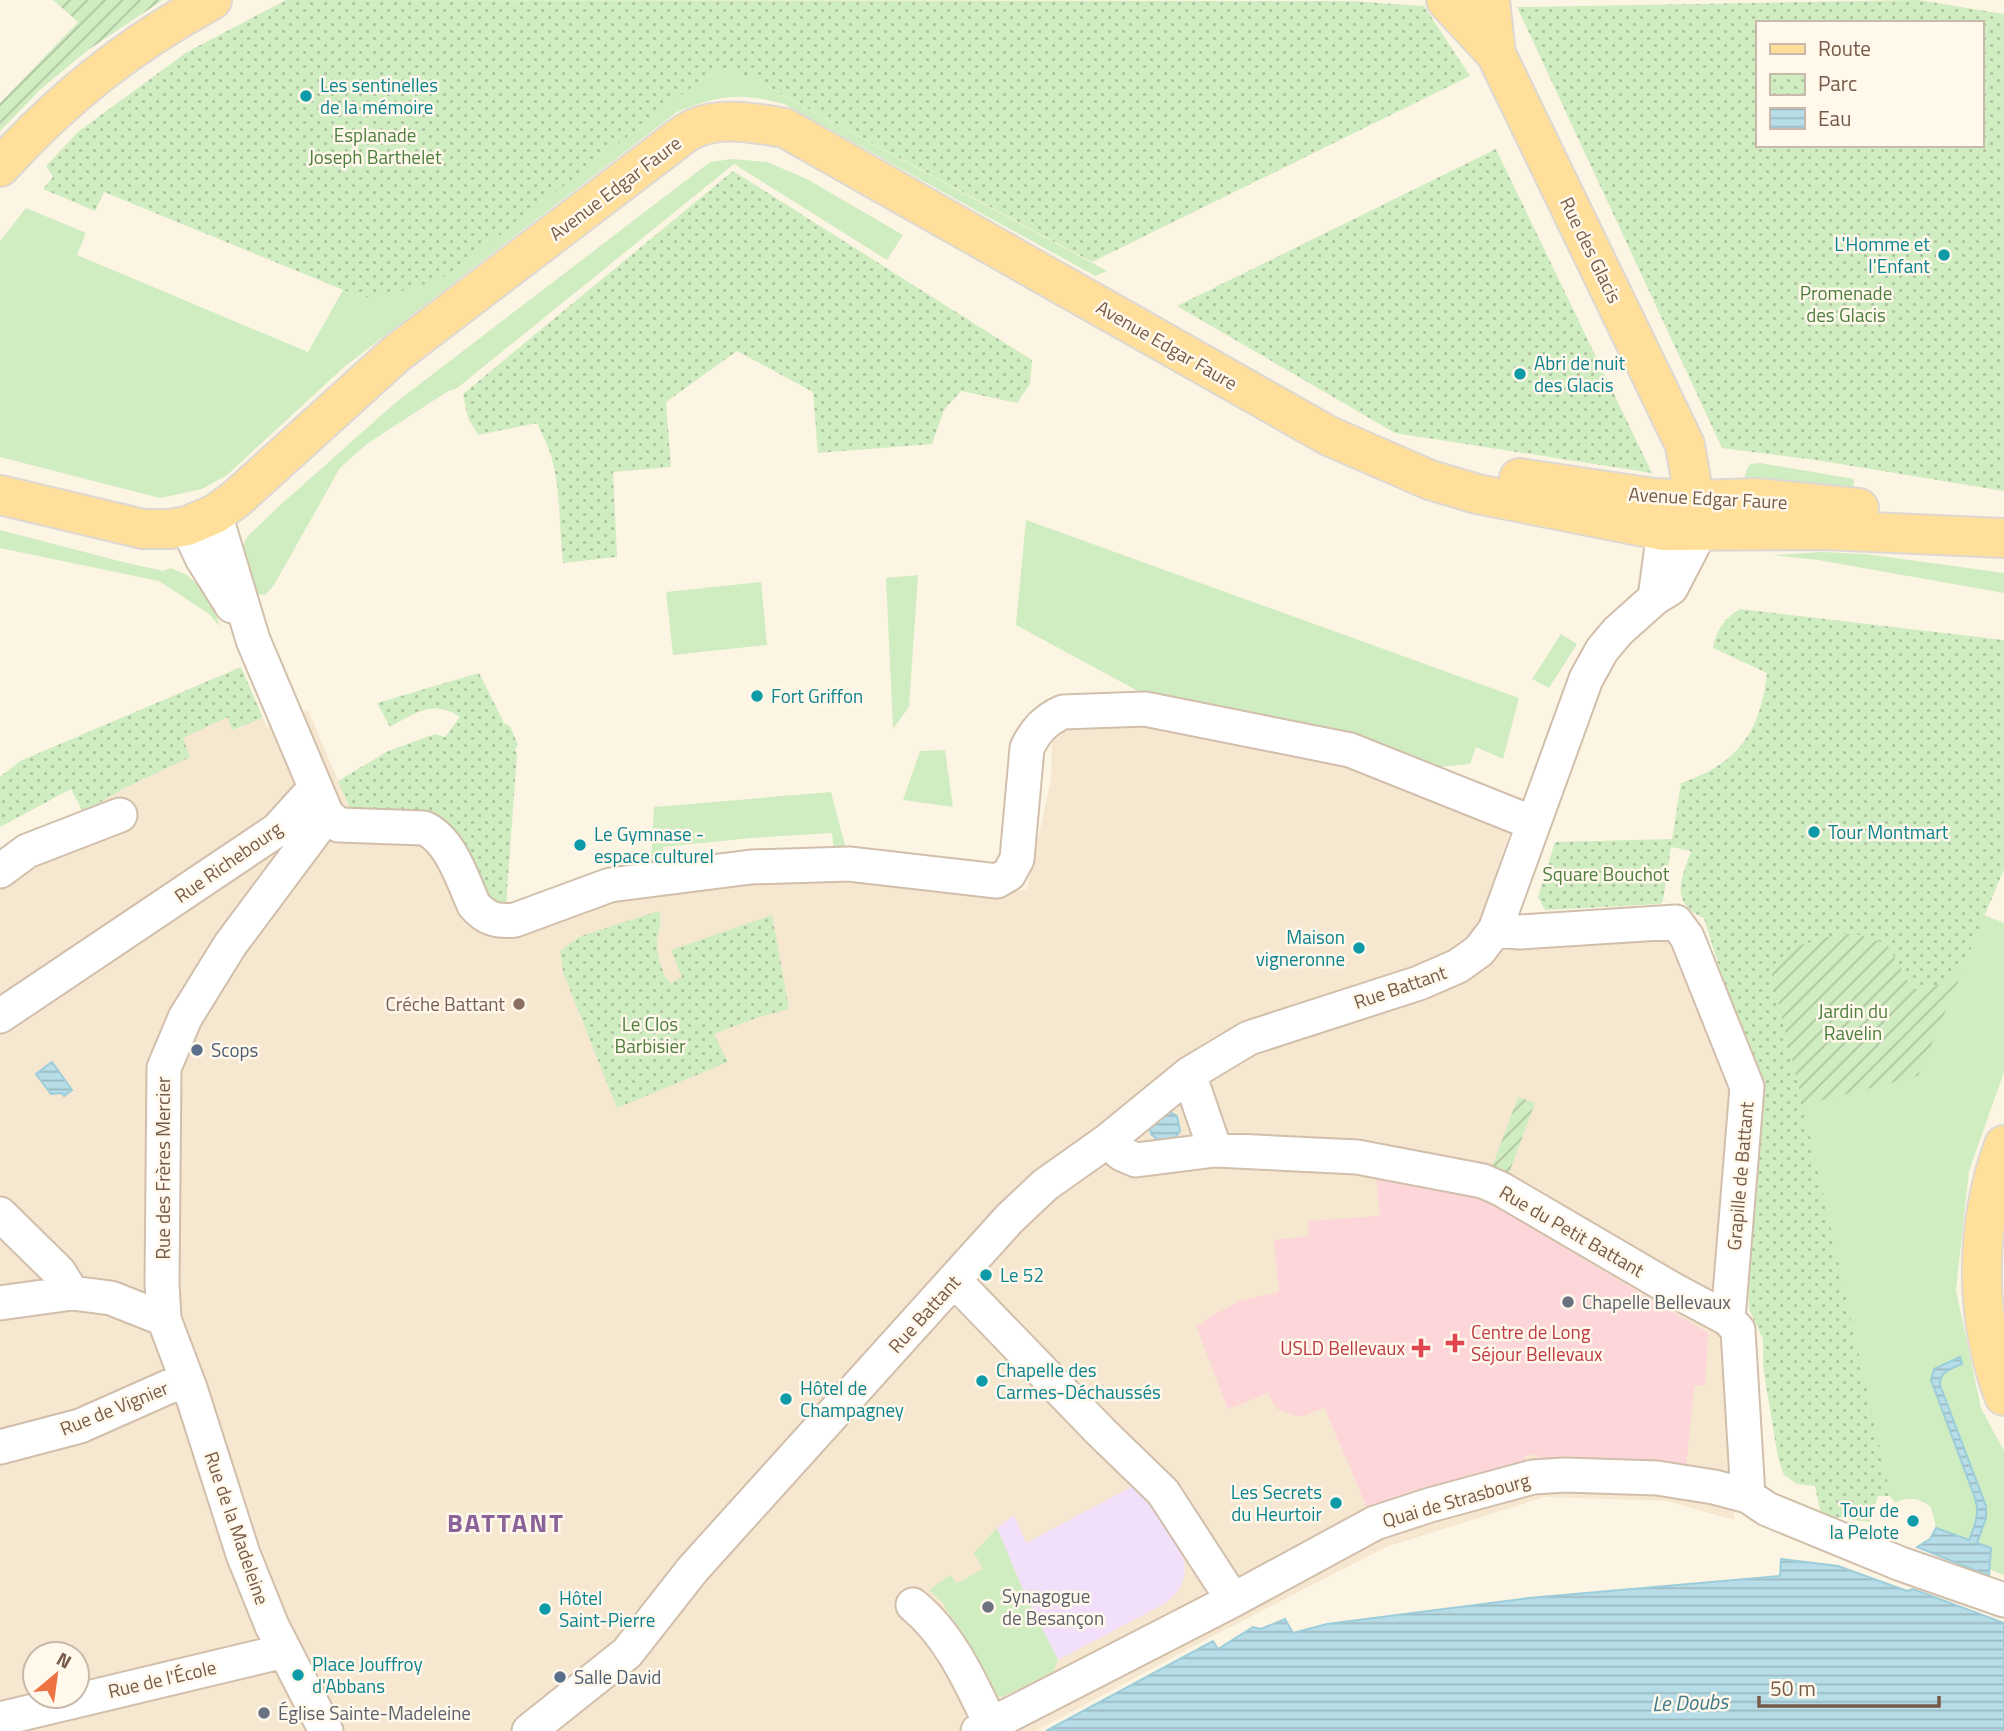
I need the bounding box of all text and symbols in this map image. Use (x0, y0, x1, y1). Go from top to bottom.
legend (1756, 21, 1983, 147)
text: Route (1818, 32, 1871, 64)
text: Parc (1818, 67, 1857, 99)
place label: Les sentinelles de la mémoire (320, 70, 438, 121)
marker: Les sentinelles de la mémoire (298, 88, 314, 104)
text: Eau (1818, 102, 1851, 134)
park label: Esplanade Joseph Barthelet (308, 120, 442, 171)
street label: Avenue Edgar Faure (542, 128, 687, 247)
street label: Rue des Glacis (1553, 192, 1630, 308)
place label: L'Homme et l'Enfant (1834, 229, 1930, 280)
marker: L'Homme et l'Enfant (1936, 247, 1952, 263)
park label: Promenade des Glacis (1800, 278, 1892, 329)
street label: Avenue Edgar Faure (1091, 292, 1243, 397)
place label: Abri de nuit des Glacis (1534, 348, 1626, 399)
marker: Abri de nuit des Glacis (1512, 366, 1528, 382)
street label: Avenue Edgar Faure (1628, 479, 1788, 516)
place label: Fort Griffon (771, 681, 863, 710)
marker: Fort Griffon (749, 688, 765, 704)
street label: Rue Richebourg (168, 814, 288, 910)
place label: Tour Montmart (1828, 817, 1949, 846)
place label: Le Gymnase - espace culturel (594, 819, 714, 870)
marker: Tour Montmart (1806, 824, 1822, 840)
marker: Le Gymnase - espace culturel (572, 837, 588, 853)
park label: Square Bouchot (1543, 859, 1670, 888)
place label: Maison vigneronne (1256, 922, 1345, 973)
marker: Maison vigneronne (1351, 940, 1367, 956)
street label: Rue Battant (1350, 957, 1450, 1016)
place label: Créche Battant (386, 989, 505, 1018)
marker: Créche Battant (511, 996, 527, 1012)
park label: Jardin du Ravelin (1818, 996, 1888, 1047)
park label: Le Clos Barbisier (614, 1009, 686, 1060)
place label: Scops (211, 1035, 259, 1064)
marker: Scops (189, 1042, 205, 1058)
street label: Rue des Frères Mercier (148, 1076, 177, 1260)
street label: Grapille de Battant (1719, 1100, 1760, 1252)
street label: Rue du Petit Battant (1494, 1177, 1650, 1284)
place label: Le 52 (1000, 1260, 1044, 1289)
marker: Le 52 (978, 1267, 994, 1283)
street label: Rue Battant (881, 1268, 967, 1359)
place label: Chapelle Bellevaux (1582, 1287, 1731, 1316)
marker: Chapelle Bellevaux (1560, 1294, 1576, 1310)
place label: Centre de Long Séjour Bellevaux (1471, 1317, 1603, 1368)
place label: USLD Bellevaux (1280, 1333, 1405, 1362)
marker: Centre de Long Séjour Bellevaux (1445, 1333, 1465, 1353)
marker: USLD Bellevaux (1411, 1338, 1431, 1358)
place label: Chapelle des Carmes-Déchaussés (996, 1355, 1161, 1406)
street label: Rue de Vignier (55, 1372, 173, 1442)
place label: Hôtel de Champagney (800, 1373, 904, 1424)
marker: Chapelle des Carmes-Déchaussés (974, 1373, 990, 1389)
marker: Hôtel de Champagney (778, 1391, 794, 1407)
street label: Rue de la Madeleine (198, 1447, 277, 1608)
street label: Quai de Strasbourg (1379, 1465, 1533, 1534)
place label: Les Secrets du Heurtoir (1231, 1477, 1322, 1528)
marker: Les Secrets du Heurtoir (1328, 1495, 1344, 1511)
place label: Tour de la Pelote (1830, 1495, 1899, 1546)
district label: BATTANT (447, 1503, 565, 1542)
marker: Tour de la Pelote (1905, 1513, 1921, 1529)
place label: Synagogue de Besançon (1002, 1581, 1104, 1632)
place label: Hôtel Saint-Pierre (559, 1583, 655, 1634)
marker: Synagogue de Besançon (980, 1599, 996, 1615)
marker: Hôtel Saint-Pierre (537, 1601, 553, 1617)
north arrow (21, 1640, 91, 1710)
text: N (52, 1644, 77, 1676)
place label: Place Jouffroy d'Abbans (312, 1649, 423, 1700)
street label: Rue de l'École (105, 1652, 219, 1705)
place label: Salle David (574, 1662, 661, 1691)
scale bar (1759, 1664, 1939, 1708)
marker: Place Jouffroy d'Abbans (290, 1667, 306, 1683)
marker: Salle David (552, 1669, 568, 1685)
text: 50 m (1770, 1672, 1816, 1704)
water label: Le Doubs (1651, 1685, 1731, 1719)
place label: Église Sainte-Madeleine (278, 1698, 471, 1727)
marker: Église Sainte-Madeleine (256, 1705, 272, 1721)

